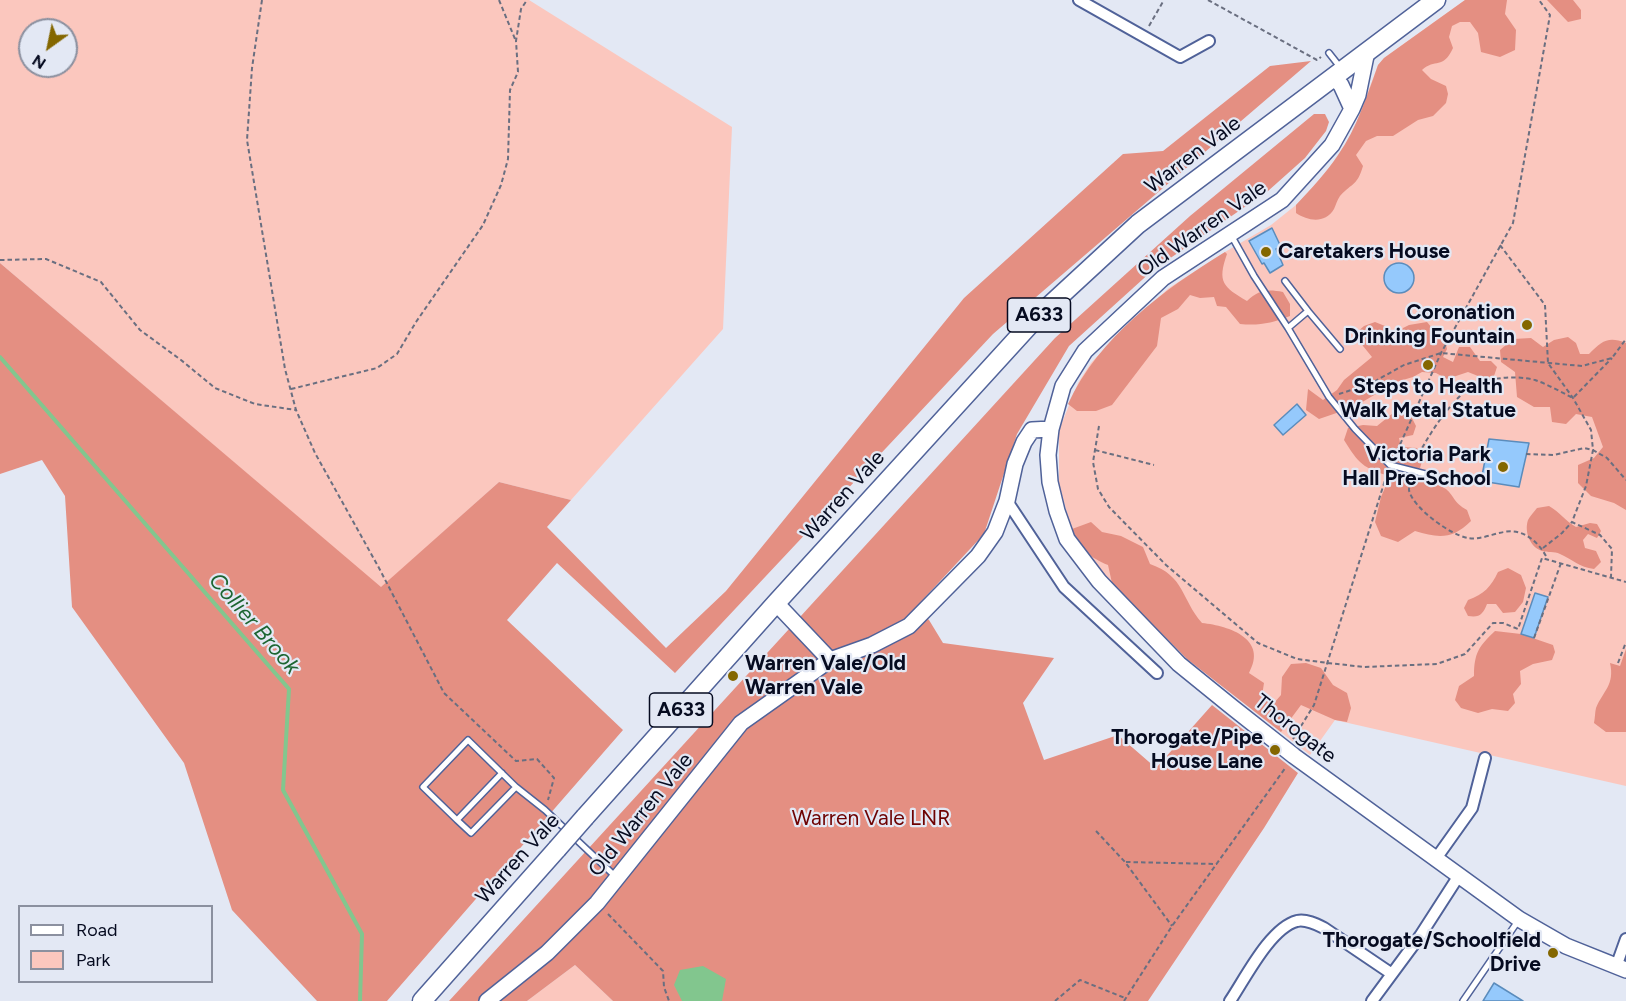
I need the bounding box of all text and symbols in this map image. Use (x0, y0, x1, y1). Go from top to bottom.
north arrow (18, 18, 78, 78)
text: N (29, 51, 49, 73)
street label: Warren Vale (1140, 111, 1246, 199)
street label: Old Warren Vale (1133, 175, 1271, 283)
place label: Caretakers House (1278, 239, 1450, 265)
marker: Caretakers House (1259, 245, 1273, 259)
road number: A633 (1008, 298, 1070, 332)
place label: Coronation Drinking Fountain (1344, 300, 1515, 350)
marker: Coronation Drinking Fountain (1520, 318, 1534, 332)
marker: Steps to Health Walk Metal Statue (1421, 358, 1435, 372)
place label: Steps to Health Walk Metal Statue (1340, 374, 1516, 424)
place label: Victoria Park Hall Pre-School (1342, 442, 1491, 492)
street label: Warren Vale (796, 446, 890, 546)
marker: Victoria Park Hall Pre-School (1496, 460, 1510, 474)
water label: Collier Brook (203, 568, 305, 680)
place label: Warren Vale/Old Warren Vale (745, 651, 906, 701)
marker: Warren Vale/Old Warren Vale (726, 669, 740, 683)
street label: Thorogate (1249, 689, 1341, 769)
road number: A633 (650, 693, 712, 727)
place label: Thorogate/Pipe House Lane (1111, 725, 1263, 775)
marker: Thorogate/Pipe House Lane (1268, 743, 1282, 757)
street label: Old Warren Vale (584, 748, 698, 882)
park label: Warren Vale LNR (792, 806, 950, 832)
street label: Warren Vale (471, 809, 565, 909)
legend (18, 905, 213, 983)
text: Road (76, 919, 117, 941)
place label: Thorogate/Schoolfield Drive (1323, 928, 1541, 978)
marker: Thorogate/Schoolfield Drive (1546, 946, 1560, 960)
text: Park (76, 949, 110, 971)

